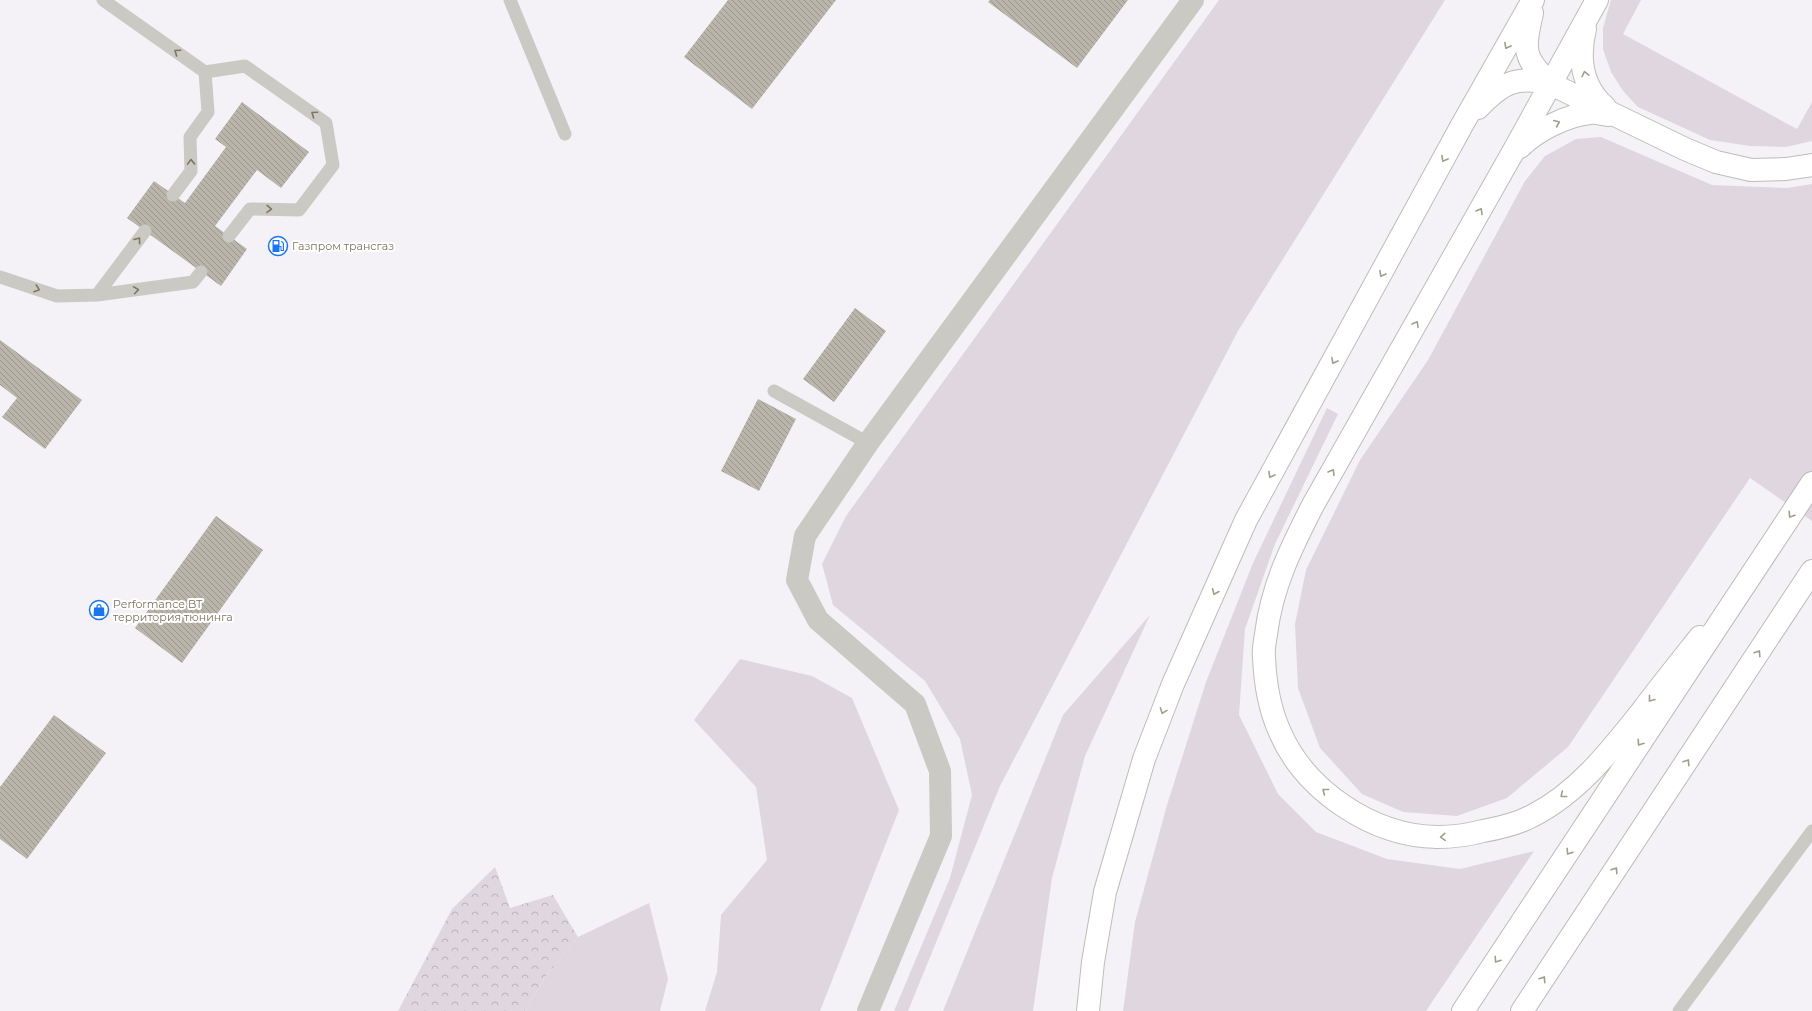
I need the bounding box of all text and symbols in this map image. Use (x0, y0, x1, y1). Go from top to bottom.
one-way arrow (1504, 42, 1511, 49)
one-way arrow (175, 50, 182, 57)
one-way arrow (1581, 71, 1589, 78)
one-way arrow (311, 112, 318, 119)
one-way arrow (1554, 120, 1561, 128)
one-way arrow (1441, 155, 1448, 162)
one-way arrow (187, 159, 195, 165)
one-way arrow (266, 205, 272, 213)
one-way arrow (1476, 207, 1483, 215)
fuel station icon: Газпром трансгаз (267, 235, 289, 257)
one-way arrow (134, 237, 141, 244)
place label: Газпром трансгаз (292, 239, 394, 253)
one-way arrow (1379, 269, 1386, 277)
one-way arrow (33, 284, 40, 293)
one-way arrow (133, 286, 139, 295)
one-way arrow (1412, 321, 1419, 328)
one-way arrow (1331, 357, 1338, 364)
one-way arrow (1328, 468, 1335, 476)
one-way arrow (1268, 471, 1275, 478)
one-way arrow (1788, 511, 1795, 518)
one-way arrow (1211, 588, 1219, 595)
place label: Performance BT территория тюнинга (113, 597, 233, 624)
shop icon: Performance BT территория тюнинга (88, 599, 110, 621)
one-way arrow (1753, 650, 1761, 657)
one-way arrow (1649, 695, 1656, 702)
one-way arrow (1159, 708, 1167, 715)
one-way arrow (1637, 739, 1645, 746)
one-way arrow (1682, 759, 1689, 766)
one-way arrow (1322, 789, 1329, 796)
one-way arrow (1561, 790, 1568, 797)
one-way arrow (1440, 832, 1446, 841)
one-way arrow (1566, 848, 1574, 855)
one-way arrow (1611, 867, 1618, 874)
one-way arrow (1494, 956, 1502, 963)
one-way arrow (1539, 976, 1546, 983)

